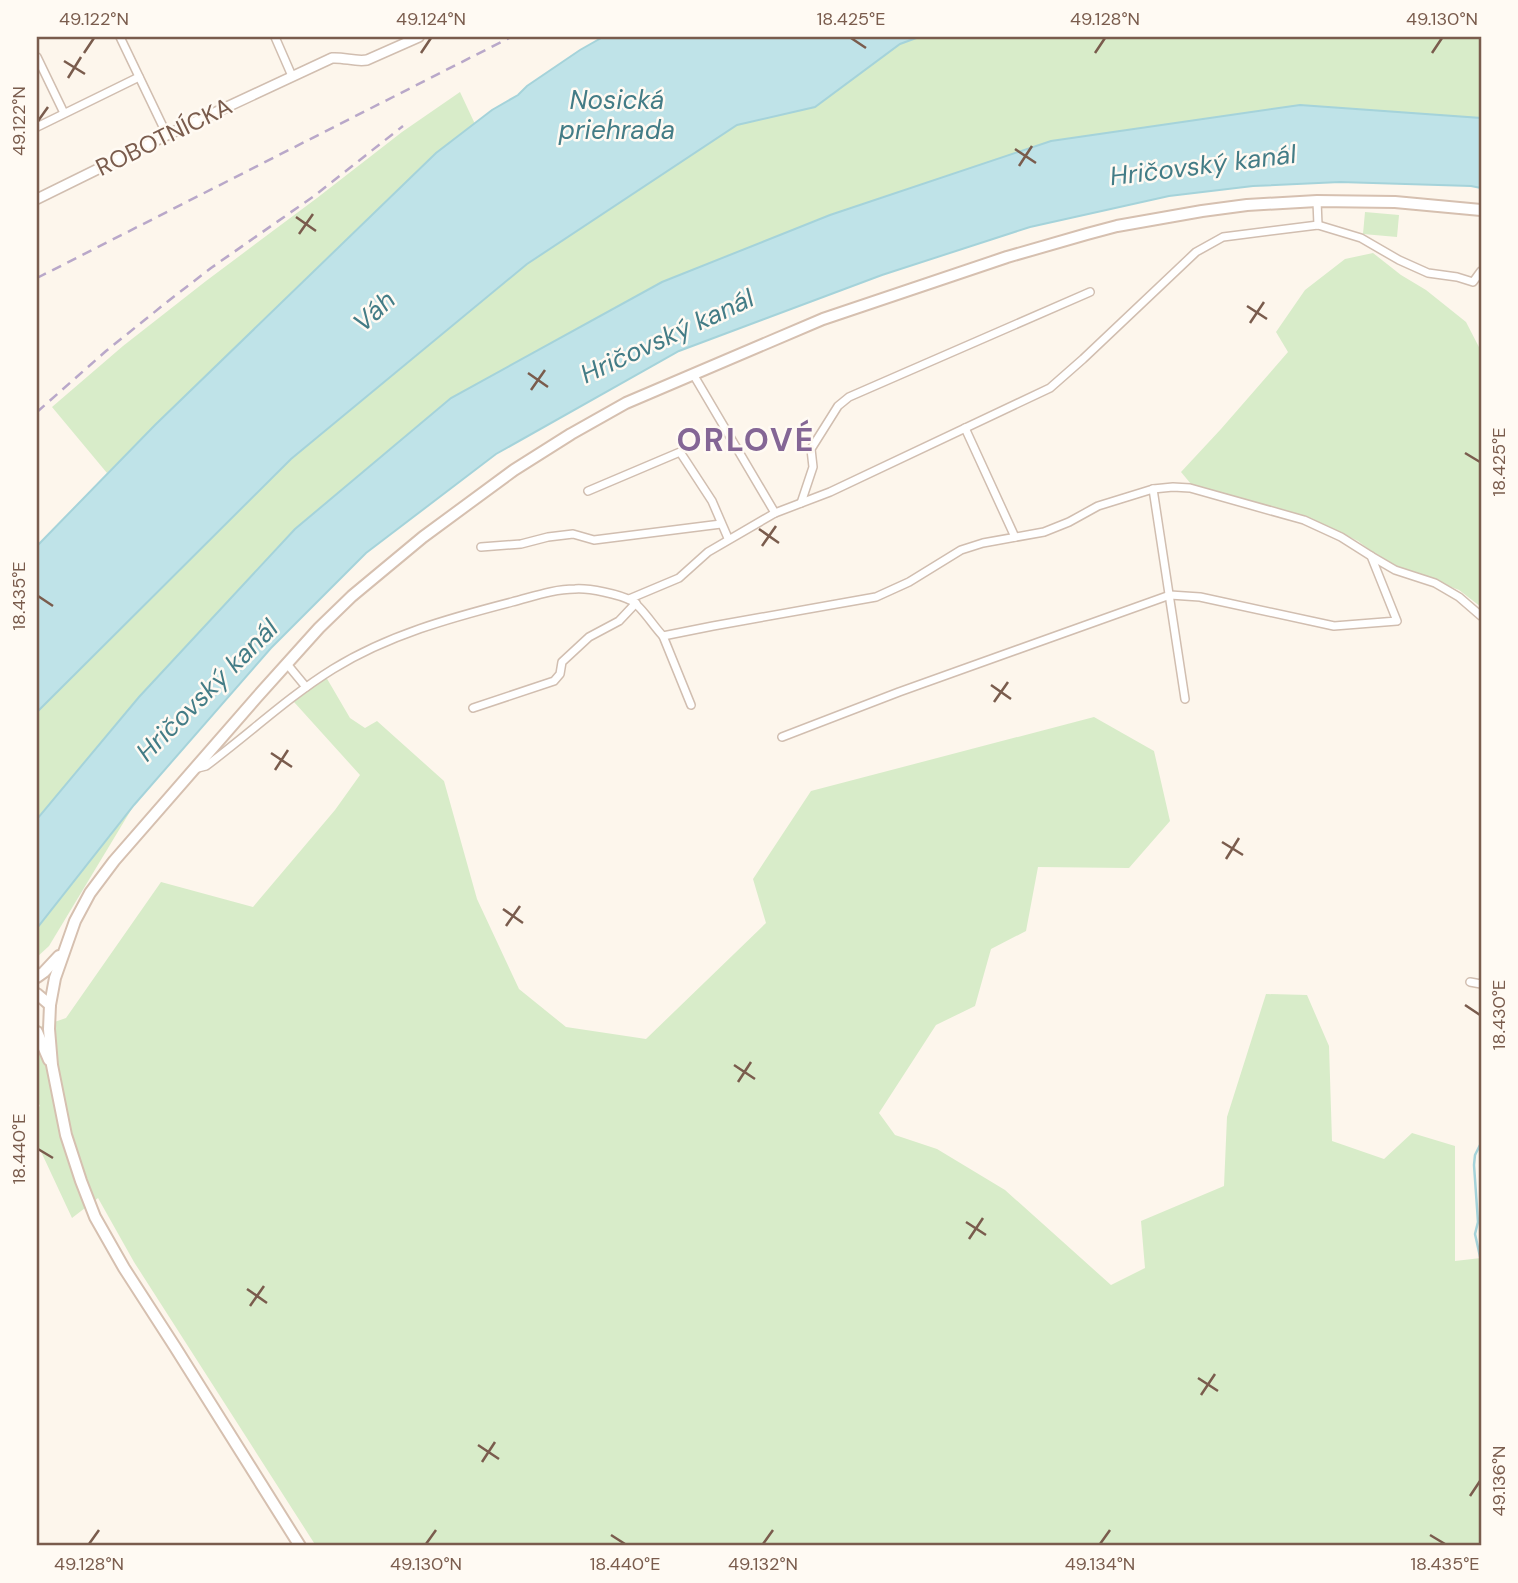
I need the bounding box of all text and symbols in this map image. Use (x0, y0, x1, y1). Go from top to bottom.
text: 49.122°N (59, 7, 129, 31)
text: 49.124°N (396, 7, 466, 31)
text: 18.425°E (817, 7, 885, 31)
text: 49.128°N (1070, 7, 1140, 31)
text: 49.130°N (1406, 7, 1478, 31)
water label: Nosická priehrada (558, 83, 675, 147)
text: 49.122°N (7, 86, 31, 156)
street label: ROBOTNÍCKA (91, 90, 237, 183)
water label: Hričovský kanál (1108, 137, 1299, 193)
water label: Hričovský kanál (575, 280, 760, 391)
water label: Váh (346, 283, 402, 339)
district label: ORLOVÉ (677, 419, 815, 461)
text: 18.425°E (1487, 428, 1511, 496)
text: 18.435°E (7, 561, 31, 631)
water label: Hričovský kanál (129, 611, 286, 768)
text: 18.430°E (1487, 980, 1511, 1050)
text: 18.440°E (7, 1114, 31, 1184)
text: 49.136°N (1487, 1445, 1511, 1517)
text: 49.128°N (54, 1552, 124, 1576)
text: 49.130°N (390, 1552, 462, 1576)
text: 18.440°E (590, 1552, 660, 1576)
text: 49.132°N (728, 1552, 798, 1576)
text: 49.134°N (1065, 1552, 1135, 1576)
text: 18.435°E (1410, 1552, 1480, 1576)

